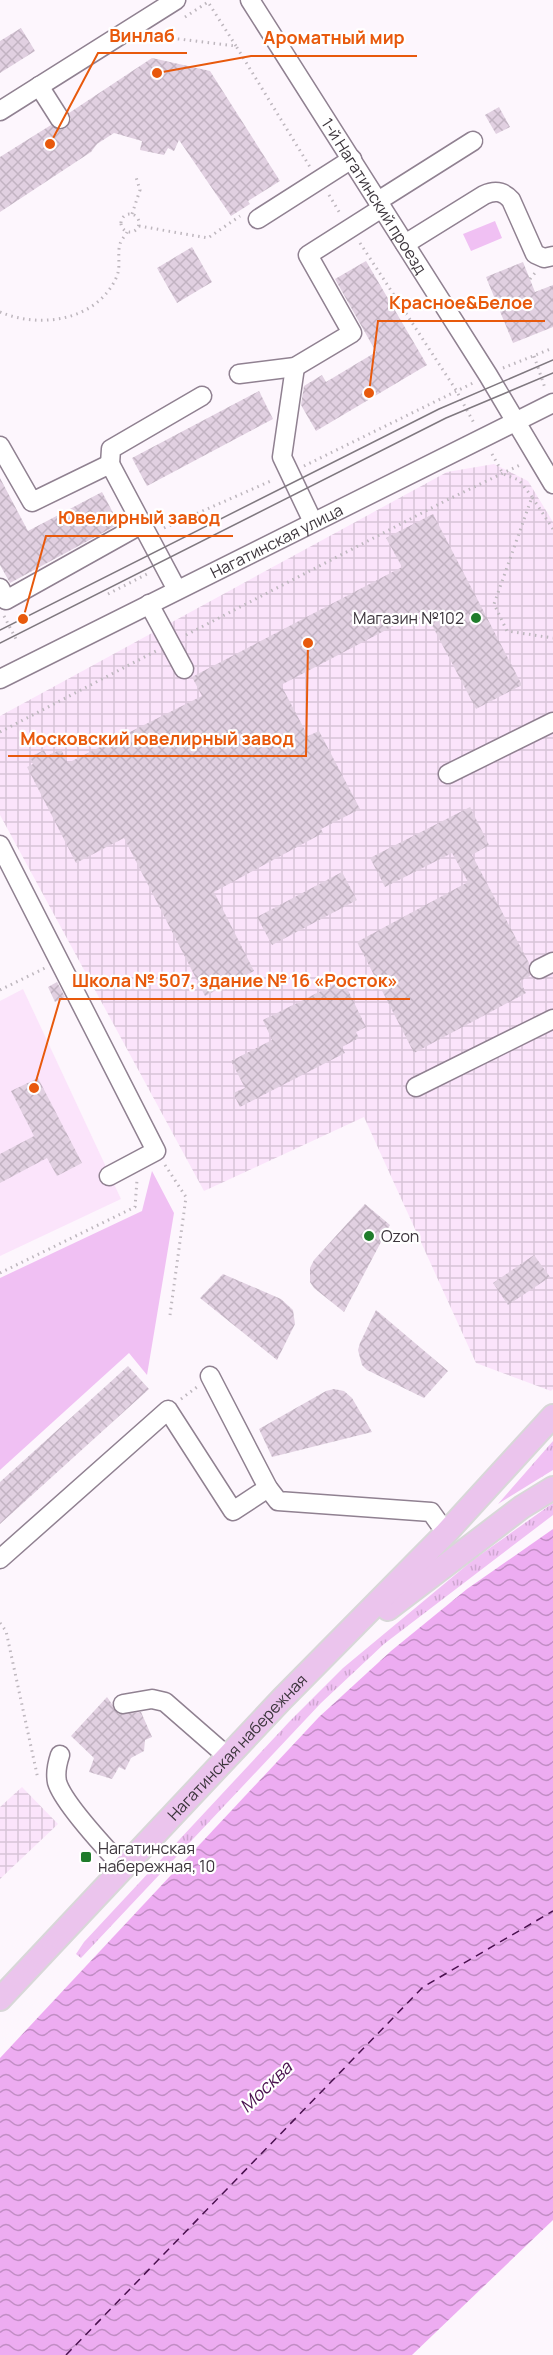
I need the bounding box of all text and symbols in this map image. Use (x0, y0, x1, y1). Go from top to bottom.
callout: Винлаб (98, 17, 187, 53)
callout: Ароматный мир (251, 20, 417, 56)
text: Винлаб (109, 23, 175, 47)
text: Ароматный мир (263, 25, 405, 49)
street label: 1-й Нагатинский проезд (317, 114, 432, 278)
callout: Красное&Белое (378, 285, 545, 321)
text: Красное&Белое (389, 290, 533, 314)
street label: Нагатинская улица (206, 499, 346, 583)
callout: Ювелирный завод (46, 500, 233, 536)
text: Ювелирный завод (58, 505, 220, 529)
place label: Магазин №102 (353, 607, 464, 629)
marker: Магазин №102 (469, 611, 483, 625)
callout: Московский ювелирный завод (8, 720, 306, 756)
text: Московский ювелирный завод (20, 726, 294, 750)
callout: Школа № 507, здание № 16 «Росток» (60, 963, 410, 999)
text: Школа № 507, здание № 16 «Росток» (72, 968, 398, 992)
place label: Ozon (381, 1225, 419, 1247)
marker: Ozon (362, 1229, 376, 1243)
street label: Нагатинская набережная (162, 1669, 312, 1825)
place label: Нагатинская набережная, 10 (98, 1837, 215, 1877)
marker: Нагатинская набережная, 10 (79, 1850, 93, 1864)
water label: Москва (234, 2055, 297, 2117)

